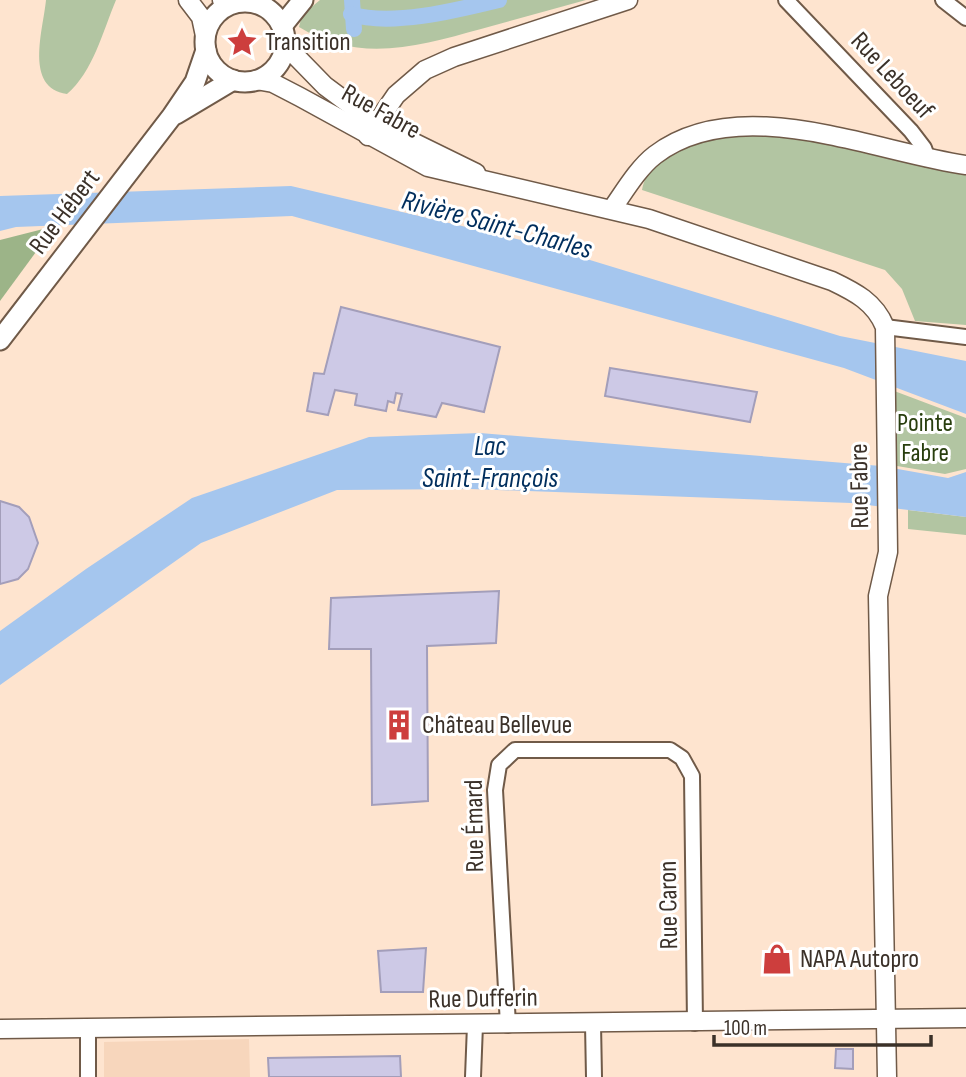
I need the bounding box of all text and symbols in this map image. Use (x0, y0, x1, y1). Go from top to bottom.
place icon: Transition (225, 25, 259, 59)
street label: Rue Leboeuf (844, 26, 940, 126)
place label: Transition (265, 27, 351, 58)
street label: Rue Fabre (336, 78, 426, 146)
street label: Rue Hébert (23, 163, 107, 260)
water label: Rivière Saint-Charles (398, 184, 596, 266)
park label: Pointe Fabre (897, 408, 953, 469)
water label: Lac Saint-François (422, 430, 558, 495)
street label: Rue Fabre (844, 443, 876, 529)
building icon: Château Bellevue (382, 708, 416, 742)
place label: Château Bellevue (422, 710, 572, 741)
street label: Rue Émard (459, 779, 491, 873)
street label: Rue Caron (653, 860, 685, 950)
shop icon: NAPA Autopro (760, 942, 794, 976)
place label: NAPA Autopro (800, 944, 919, 975)
street label: Rue Dufferin (428, 983, 538, 1015)
scale bar (714, 1004, 931, 1048)
text: 100 m (724, 1016, 767, 1041)

